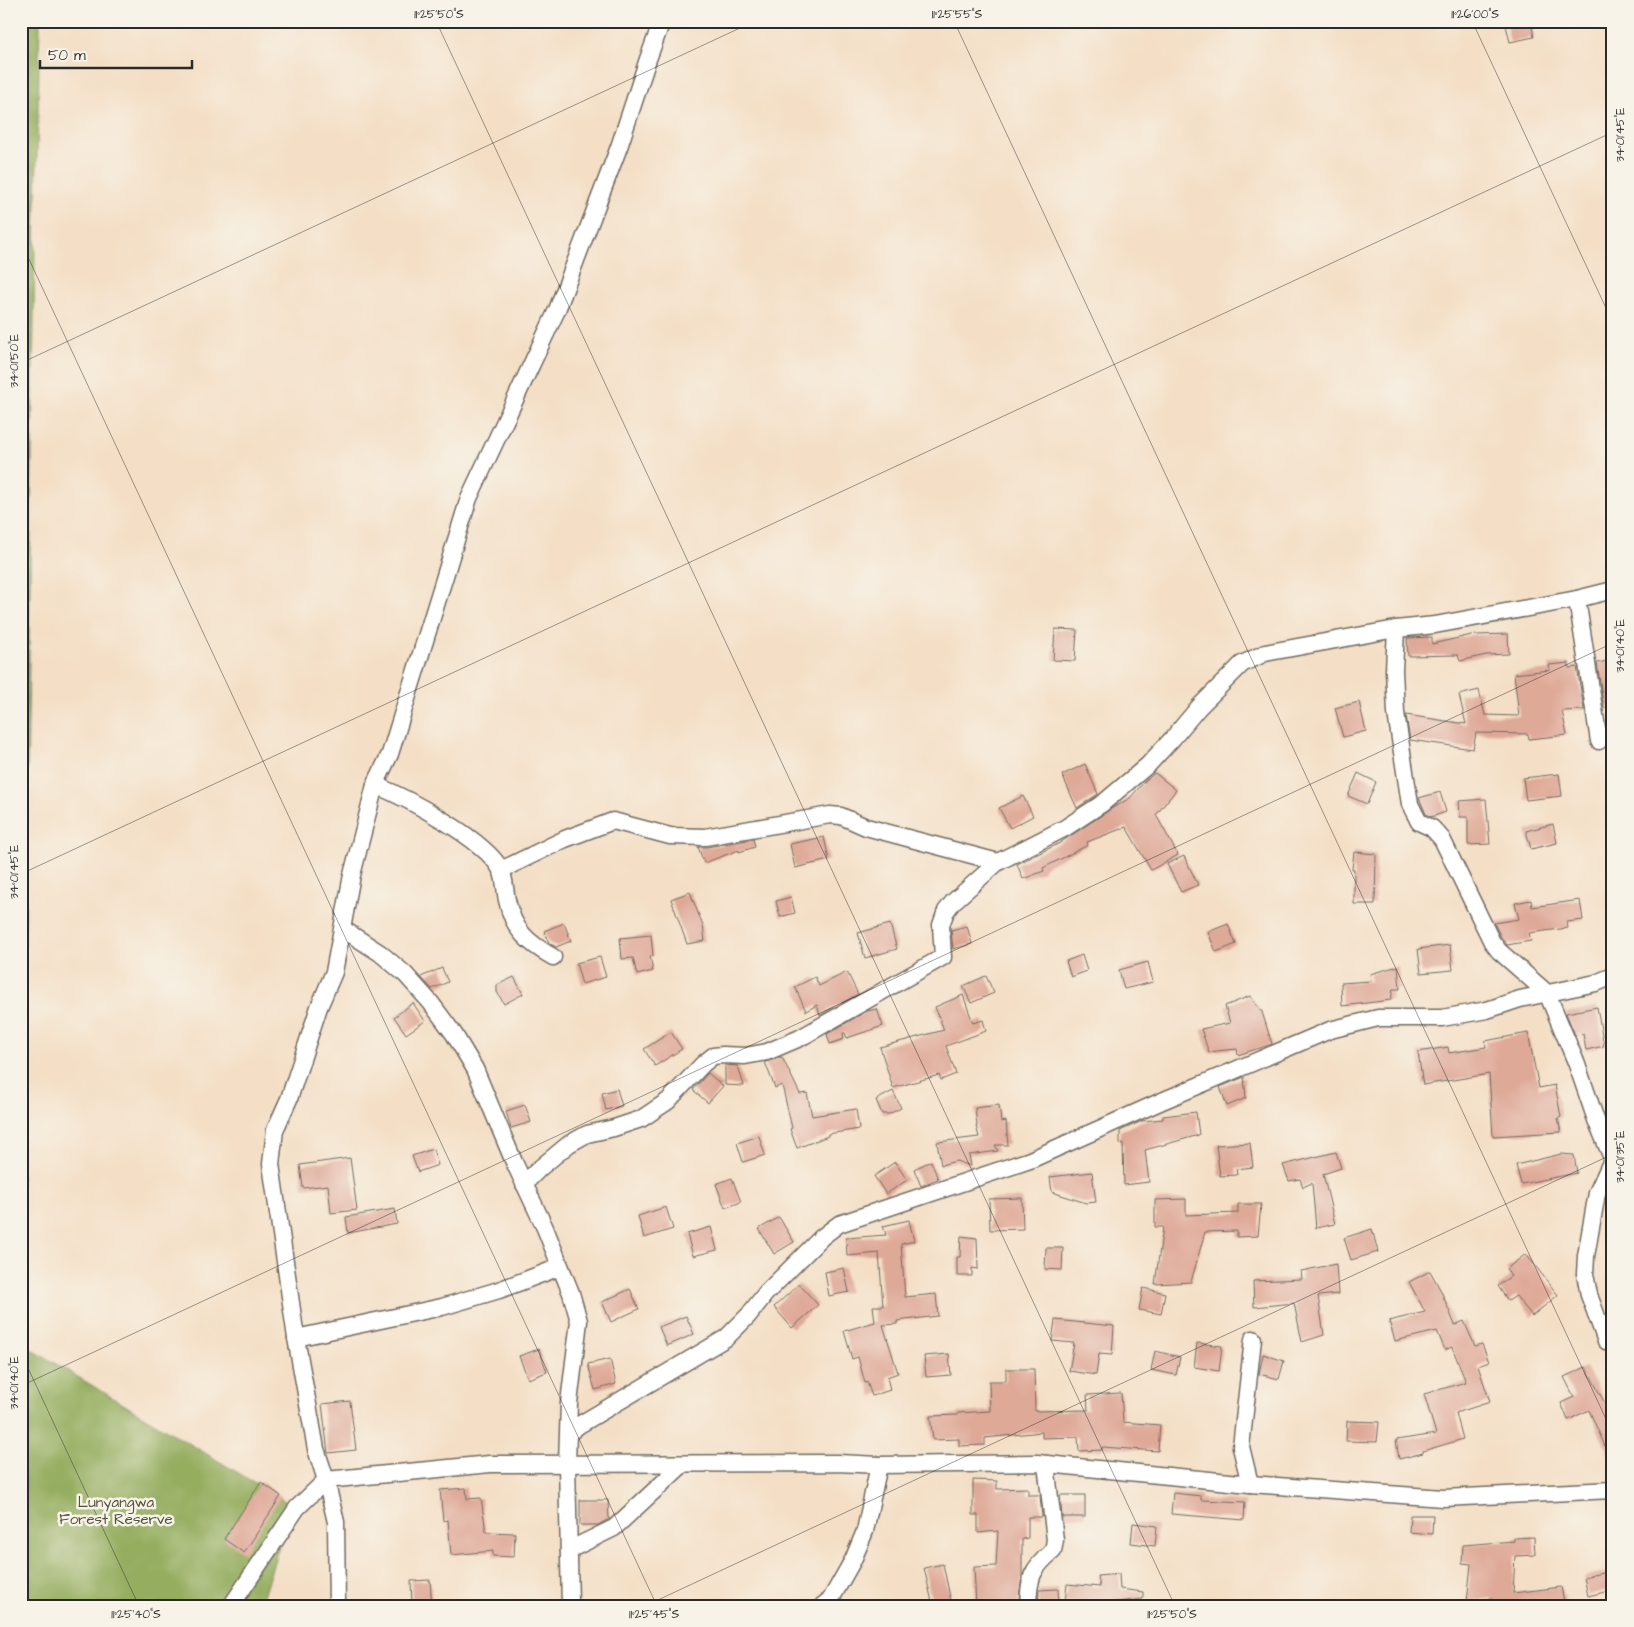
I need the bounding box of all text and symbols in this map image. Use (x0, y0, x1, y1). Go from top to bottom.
text: 11°25'50"S (414, 6, 464, 23)
text: 11°25'55"S (932, 6, 983, 23)
text: 11°26'00"S (1451, 6, 1499, 23)
scale bar (40, 38, 192, 70)
text: 50 m (48, 45, 86, 66)
text: 34°01'45"E (1612, 108, 1629, 162)
text: 34°01'50"E (6, 334, 23, 388)
text: 34°01'40"E (1612, 619, 1629, 673)
text: 34°01'45"E (6, 845, 23, 899)
text: 34°01'35"E (1612, 1131, 1629, 1183)
text: 34°01'40"E (6, 1356, 23, 1410)
park label: Lunyangwa Forest Reserve (59, 1492, 173, 1530)
text: 11°25'40"S (111, 1606, 161, 1623)
text: 11°25'45"S (629, 1606, 679, 1623)
text: 11°25'50"S (1147, 1606, 1197, 1623)

